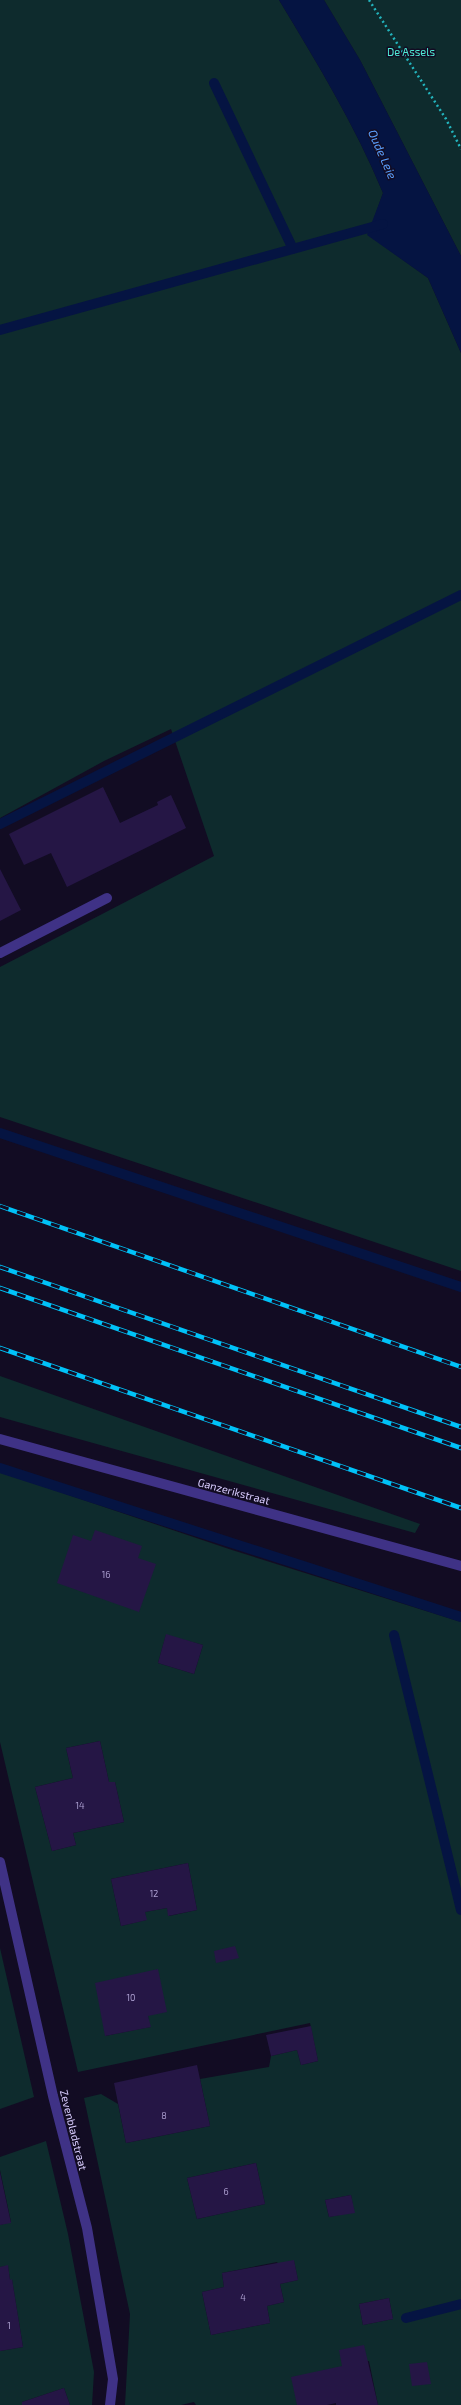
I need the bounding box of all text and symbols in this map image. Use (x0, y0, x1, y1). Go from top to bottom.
park label: De Assels (387, 45, 435, 58)
water label: Oude Leie (366, 127, 400, 181)
street label: Ganzerikstraat (197, 1475, 271, 1507)
house number: 16 (102, 1569, 110, 1580)
house number: 14 (75, 1800, 85, 1811)
house number: 12 (150, 1888, 158, 1899)
house number: 10 (126, 1992, 136, 2003)
street label: Zevenbladstraat (58, 2088, 90, 2172)
house number: 8 (161, 2110, 167, 2121)
house number: 6 (223, 2186, 229, 2197)
house number: 4 (240, 2292, 246, 2303)
house number: 1 (7, 2320, 11, 2331)

